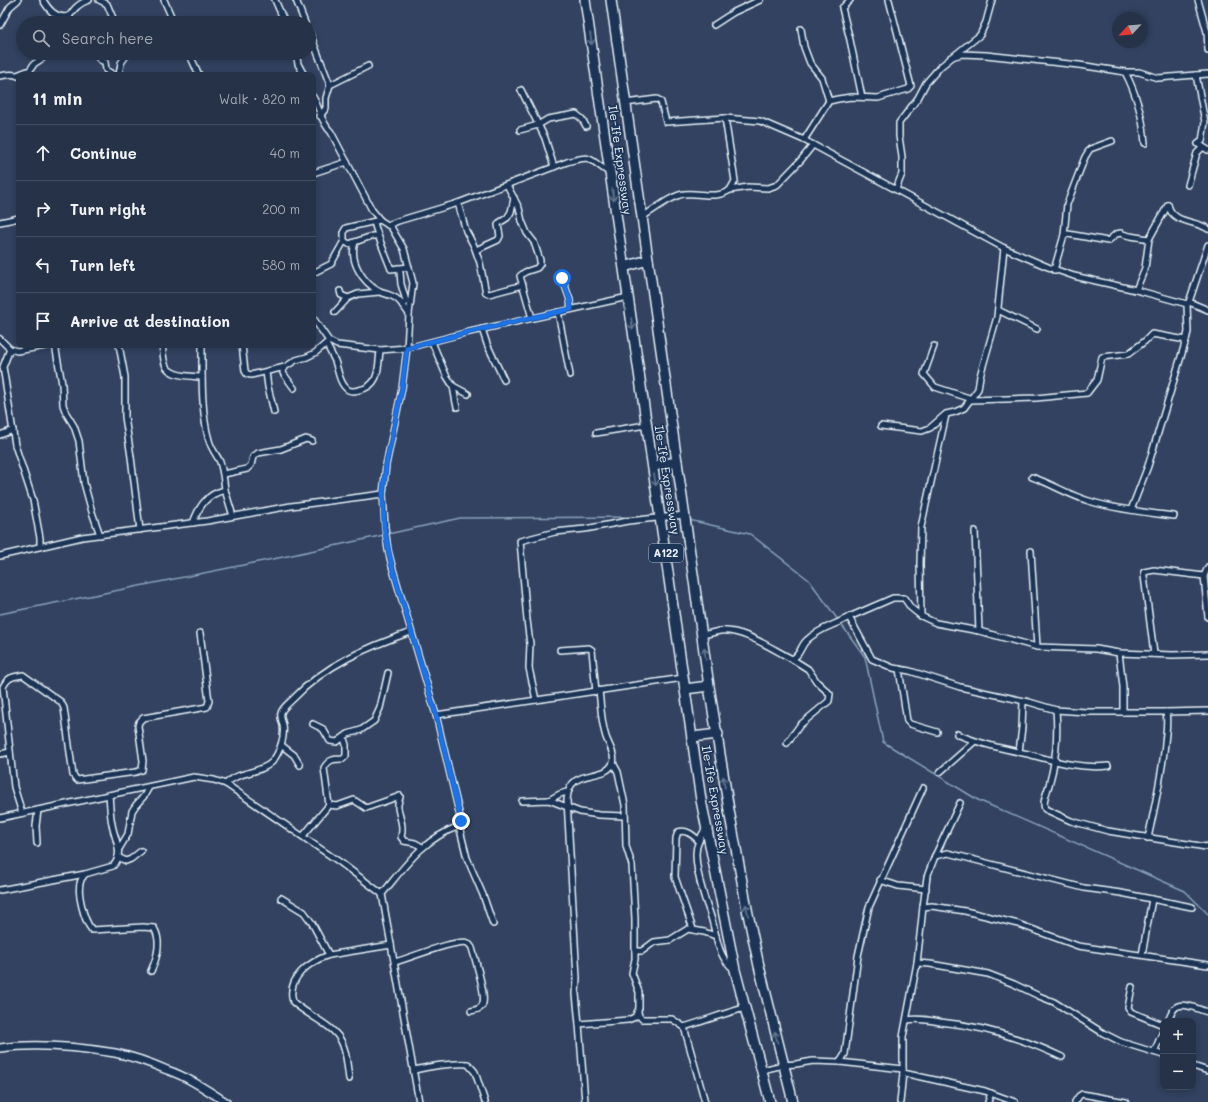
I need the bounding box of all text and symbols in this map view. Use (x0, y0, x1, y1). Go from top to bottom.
north arrow (1112, 12, 1148, 48)
search box (16, 16, 316, 60)
icon: search (30, 27, 52, 49)
text: Search here (62, 28, 153, 48)
one-way arrow (587, 32, 595, 45)
text: 11 min (32, 87, 82, 109)
text: Walk · 820 m (219, 90, 300, 107)
street label: Ile-Ife Expressway (605, 104, 637, 216)
icon: ahead (32, 142, 54, 164)
text: Continue (70, 143, 137, 163)
text: 40 m (270, 144, 300, 161)
one-way arrow (609, 188, 617, 201)
icon: right (32, 198, 54, 220)
text: Turn right (70, 199, 147, 219)
text: 200 m (262, 200, 300, 217)
icon: left (32, 254, 54, 276)
text: Turn left (70, 255, 135, 275)
text: 580 m (262, 256, 300, 273)
route start (553, 269, 571, 287)
icon: arrive (32, 310, 54, 332)
text: Arrive at destination (70, 311, 230, 331)
one-way arrow (628, 317, 636, 330)
street label: Ile-Ife Expressway (651, 424, 685, 536)
one-way arrow (651, 473, 659, 486)
road number: A122 (649, 544, 683, 562)
one-way arrow (701, 648, 709, 661)
street label: Ile-Ife Expressway (699, 744, 733, 856)
one-way arrow (720, 776, 728, 789)
route end (452, 812, 470, 830)
one-way arrow (743, 904, 751, 917)
map controls (1160, 1018, 1196, 1090)
button: + (1160, 1018, 1196, 1054)
one-way arrow (772, 1031, 780, 1044)
button: − (1160, 1054, 1196, 1090)

